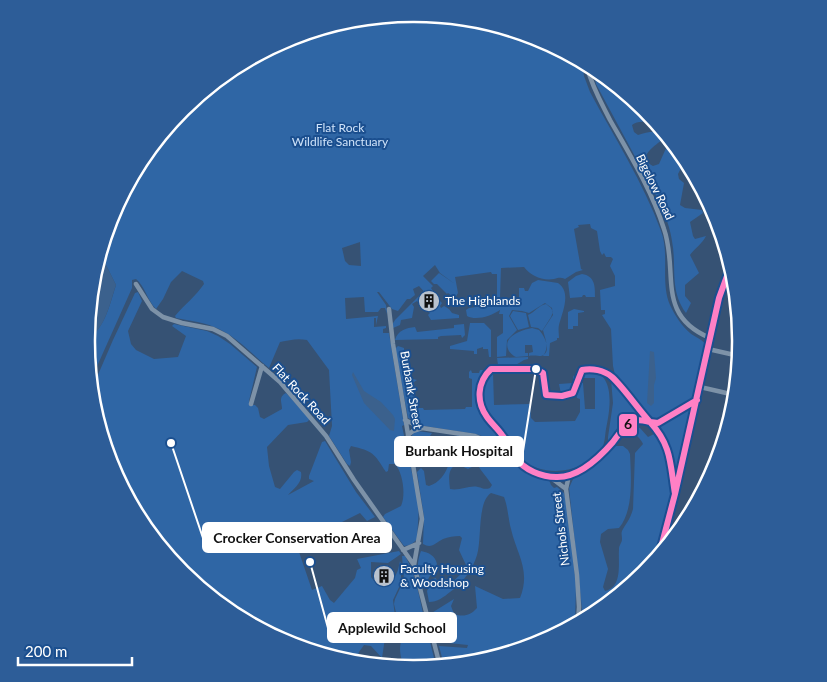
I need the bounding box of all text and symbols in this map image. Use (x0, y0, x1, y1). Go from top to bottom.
park label: Flat Rock Wildlife Sanctuary (292, 120, 389, 149)
street label: Bigelow Road (633, 151, 678, 222)
building icon: The Highlands (417, 289, 441, 313)
place label: The Highlands (445, 293, 520, 308)
street label: Burbank Street (397, 350, 426, 431)
street label: Flat Rock Road (269, 360, 334, 427)
line badge: 6 (618, 413, 638, 437)
text: 6 (624, 415, 632, 432)
callout: Burbank Hospital (395, 437, 523, 466)
text: Burbank Hospital (405, 442, 513, 459)
street label: Nichols Street (548, 491, 572, 567)
callout: Crocker Conservation Area (203, 523, 391, 552)
text: Crocker Conservation Area (213, 529, 381, 546)
place label: Faculty Housing & Woodshop (400, 561, 484, 590)
building icon: Faculty Housing & Woodshop (372, 564, 396, 588)
callout: Applewild School (328, 613, 456, 642)
text: Applewild School (337, 619, 446, 636)
scale bar (18, 634, 131, 666)
text: 200 m (25, 642, 67, 660)

